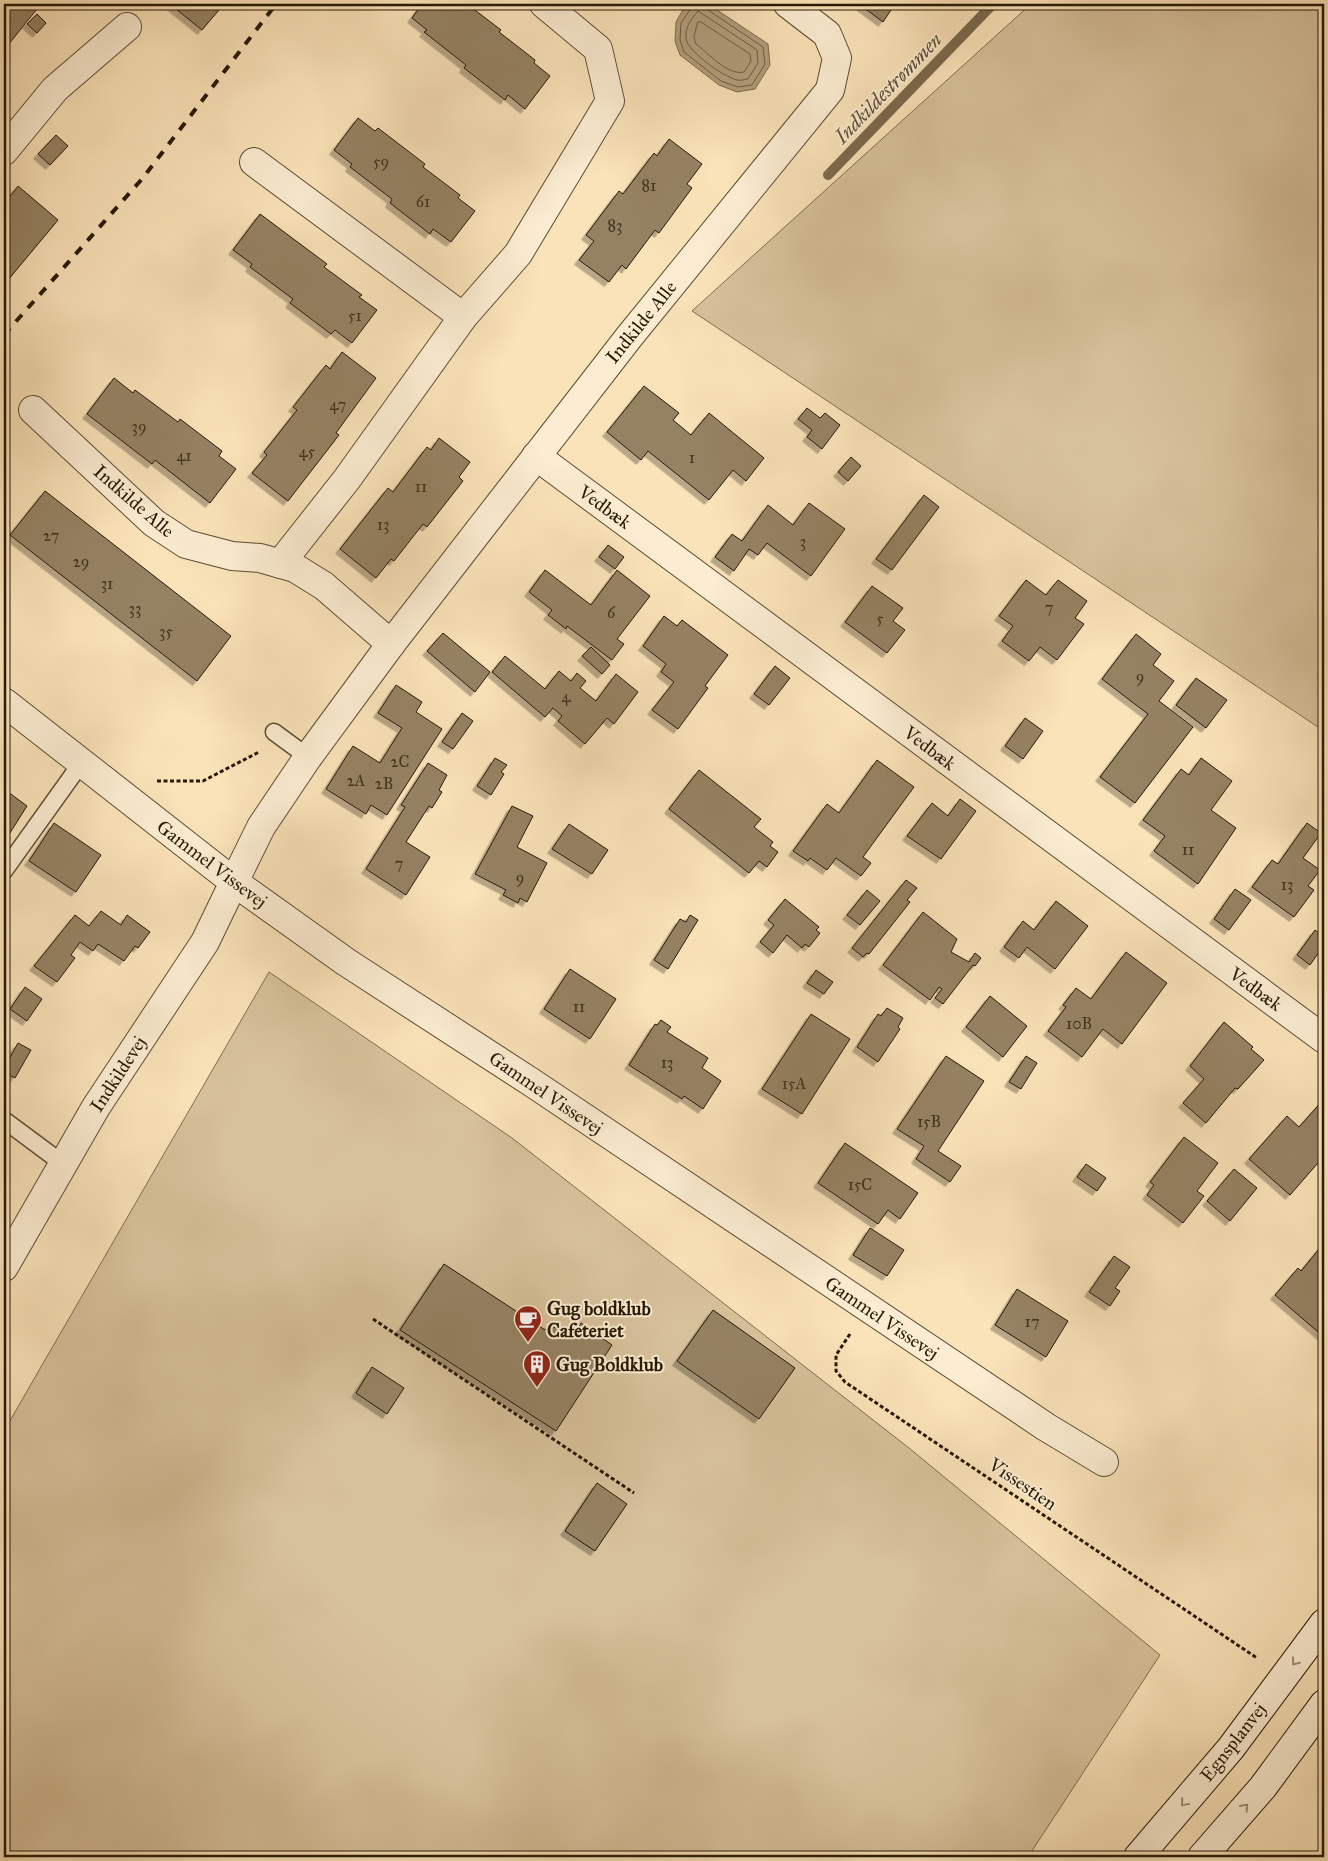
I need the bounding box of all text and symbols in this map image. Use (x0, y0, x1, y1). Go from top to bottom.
water label: Indkildestrømmen (829, 27, 947, 149)
house number: 59 (373, 152, 389, 171)
house number: 81 (642, 176, 656, 195)
house number: 61 (416, 192, 430, 211)
house number: 83 (608, 216, 622, 235)
street label: Indkilde Alle (601, 276, 681, 368)
house number: 51 (348, 306, 362, 325)
house number: 47 (330, 395, 346, 414)
house number: 39 (132, 417, 147, 436)
house number: 45 (299, 442, 316, 461)
house number: 41 (176, 446, 192, 465)
house number: 1 (689, 448, 695, 467)
street label: Indkilde Alle (89, 460, 179, 542)
house number: 11 (415, 477, 427, 496)
street label: Vedbæk (573, 480, 636, 534)
house number: 13 (377, 515, 389, 534)
house number: 27 (43, 526, 59, 545)
house number: 3 (800, 532, 806, 551)
house number: 29 (73, 552, 89, 571)
house number: 31 (101, 574, 113, 593)
house number: 7 (1045, 598, 1053, 617)
house number: 33 (129, 599, 141, 618)
house number: 6 (607, 603, 616, 622)
house number: 5 (876, 609, 884, 628)
house number: 35 (159, 622, 173, 641)
house number: 9 (1136, 667, 1144, 686)
house number: 4 (562, 687, 572, 706)
street label: Vedbæk (898, 720, 961, 775)
house number: 2C (391, 752, 409, 771)
house number: 2A (347, 771, 366, 790)
house number: 2B (375, 774, 393, 793)
street label: Gammel Vissevej (152, 815, 272, 913)
house number: 11 (1182, 840, 1194, 859)
house number: 7 (395, 854, 403, 873)
house number: 9 (516, 868, 524, 887)
house number: 13 (1281, 875, 1293, 894)
street label: Vedbæk (1224, 962, 1287, 1016)
house number: 11 (573, 997, 585, 1016)
house number: 10B (1066, 1014, 1092, 1033)
street label: Indkildevej (85, 1032, 151, 1116)
street label: Gammel Vissevej (485, 1046, 607, 1140)
house number: 13 (661, 1053, 673, 1072)
house number: 15A (782, 1074, 806, 1093)
house number: 15B (917, 1112, 941, 1131)
house number: 15C (848, 1175, 872, 1194)
street label: Gammel Vissevej (821, 1271, 943, 1365)
place label: Gug boldklub Cafeteriet (547, 1297, 651, 1342)
cafe icon: Gug boldklub Cafeteriet (513, 1304, 543, 1343)
house number: 17 (1025, 1312, 1039, 1331)
building icon: Gug Boldklub (522, 1349, 552, 1388)
place label: Gug Boldklub (556, 1353, 663, 1377)
street label: Vissestien (984, 1452, 1061, 1515)
one-way arrow (1292, 1656, 1301, 1666)
street label: Egnsplanvej (1195, 1698, 1272, 1787)
one-way arrow (1180, 1798, 1189, 1807)
one-way arrow (1240, 1804, 1248, 1813)

